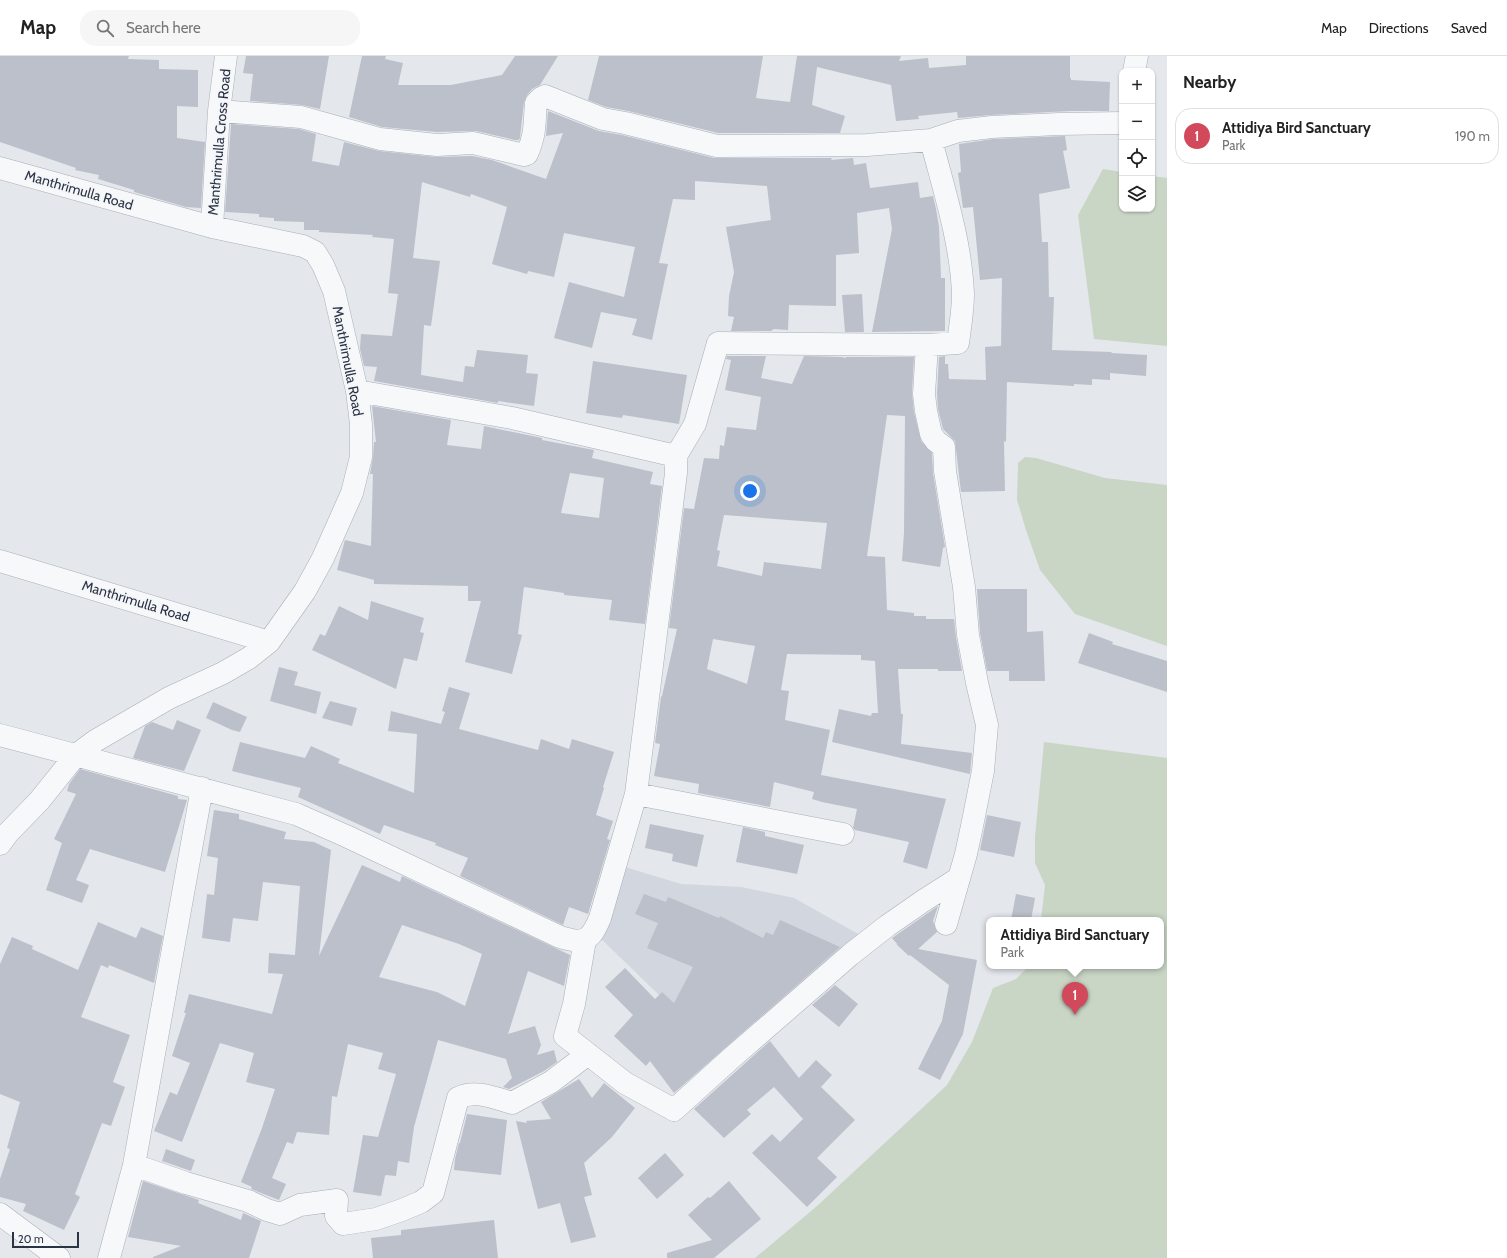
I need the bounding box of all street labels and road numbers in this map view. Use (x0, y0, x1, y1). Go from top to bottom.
street label: Manthrimulla Cross Road (204, 68, 234, 216)
street label: Manthrimulla Road (23, 166, 135, 214)
street label: Manthrimulla Road (328, 304, 368, 418)
street label: Manthrimulla Road (80, 576, 192, 626)

